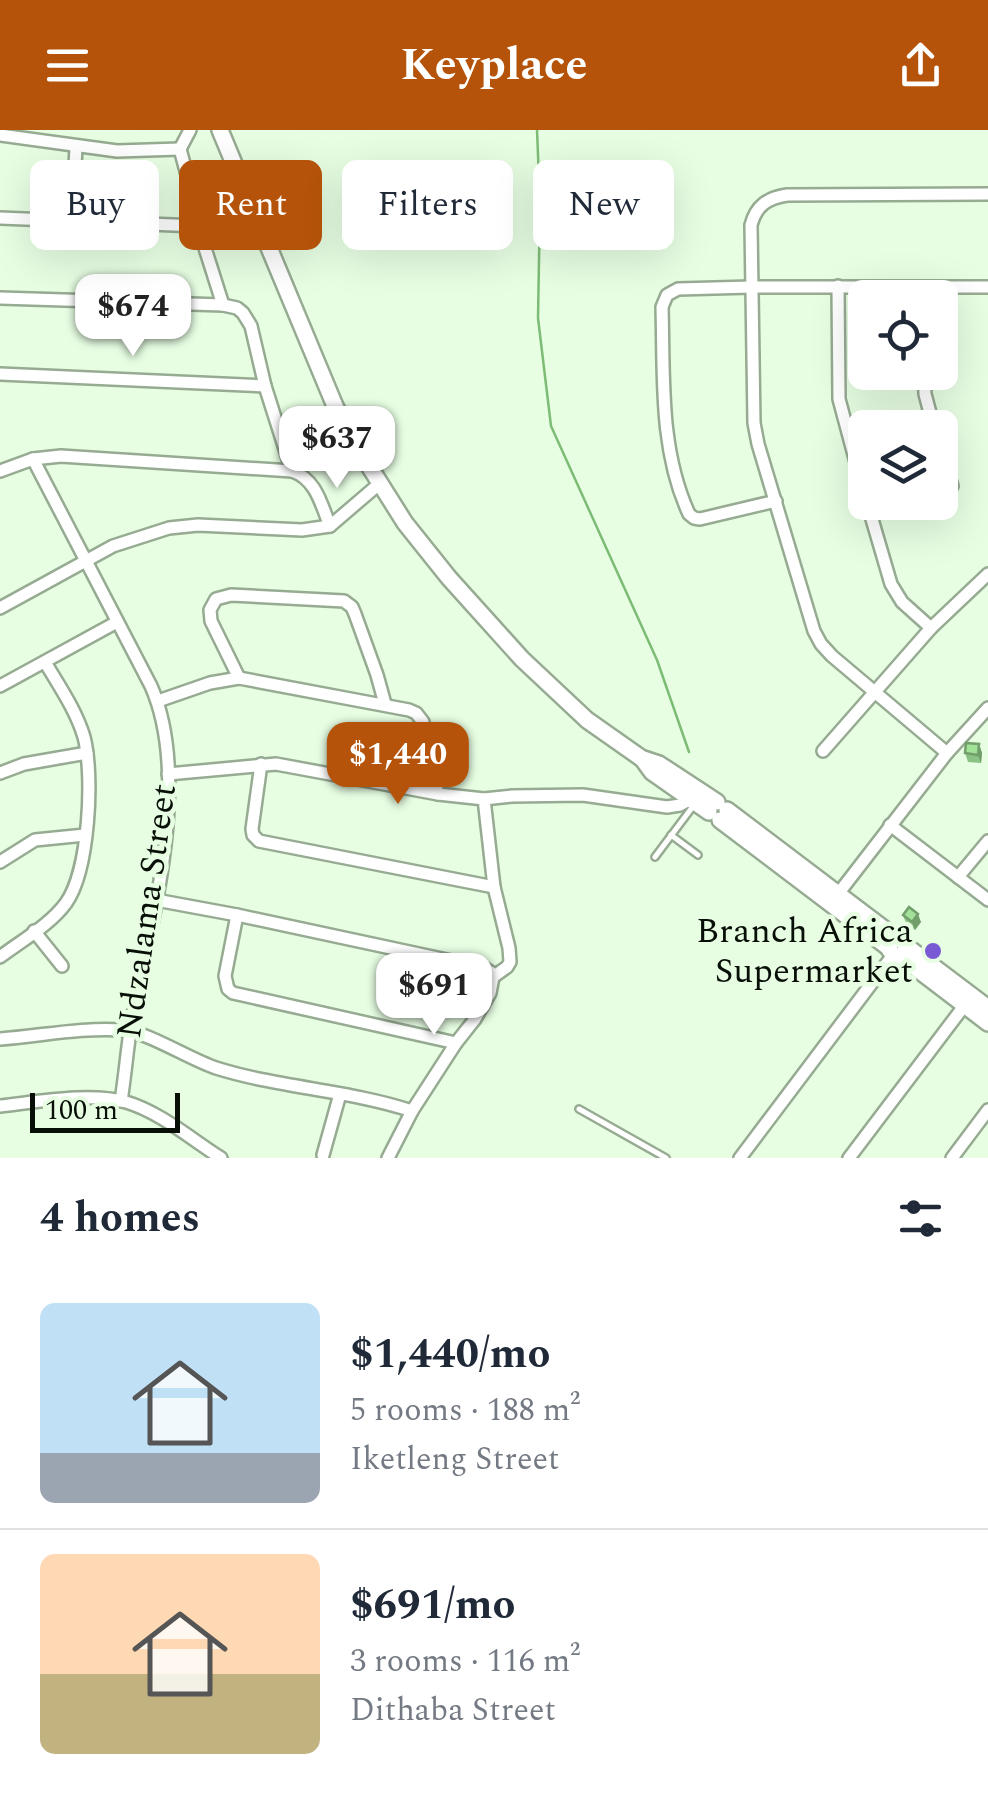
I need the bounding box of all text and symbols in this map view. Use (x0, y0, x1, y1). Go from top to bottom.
text: Keyplace (401, 31, 587, 100)
icon: menu (40, 38, 95, 93)
icon: share (893, 38, 948, 93)
chip: Buy (30, 160, 159, 250)
chip: Rent (179, 160, 322, 250)
chip: Filters (342, 160, 513, 250)
chip: New (533, 160, 674, 250)
pin: $674 (74, 274, 192, 359)
map controls (848, 280, 958, 520)
button: locate (848, 280, 958, 390)
text: $674 (97, 282, 169, 331)
pin: $637 (278, 406, 396, 491)
button: layers (848, 410, 958, 520)
text: $637 (301, 414, 373, 463)
pin: $1,440 (317, 722, 479, 807)
text: $1,440 (349, 730, 447, 779)
street label: Ndzalama Street (103, 780, 191, 1042)
place label: Branch Africa Supermarket (696, 905, 913, 998)
marker: Branch Africa Supermarket (922, 940, 944, 962)
pin: $691 (375, 953, 493, 1038)
text: $691 (398, 961, 470, 1010)
scale bar (30, 1088, 180, 1133)
text: 100 m (45, 1089, 118, 1132)
text: 4 homes (40, 1187, 200, 1250)
icon: filters (893, 1191, 948, 1246)
text: $1,440/mo (350, 1323, 550, 1386)
icon: home (120, 1343, 240, 1463)
text: 5 rooms · 188 m² (350, 1386, 580, 1435)
text: Iketleng Street (350, 1435, 559, 1484)
text: $691/mo (350, 1574, 516, 1637)
icon: home (120, 1594, 240, 1714)
text: 3 rooms · 116 m² (350, 1637, 580, 1686)
text: Dithaba Street (350, 1686, 556, 1735)

